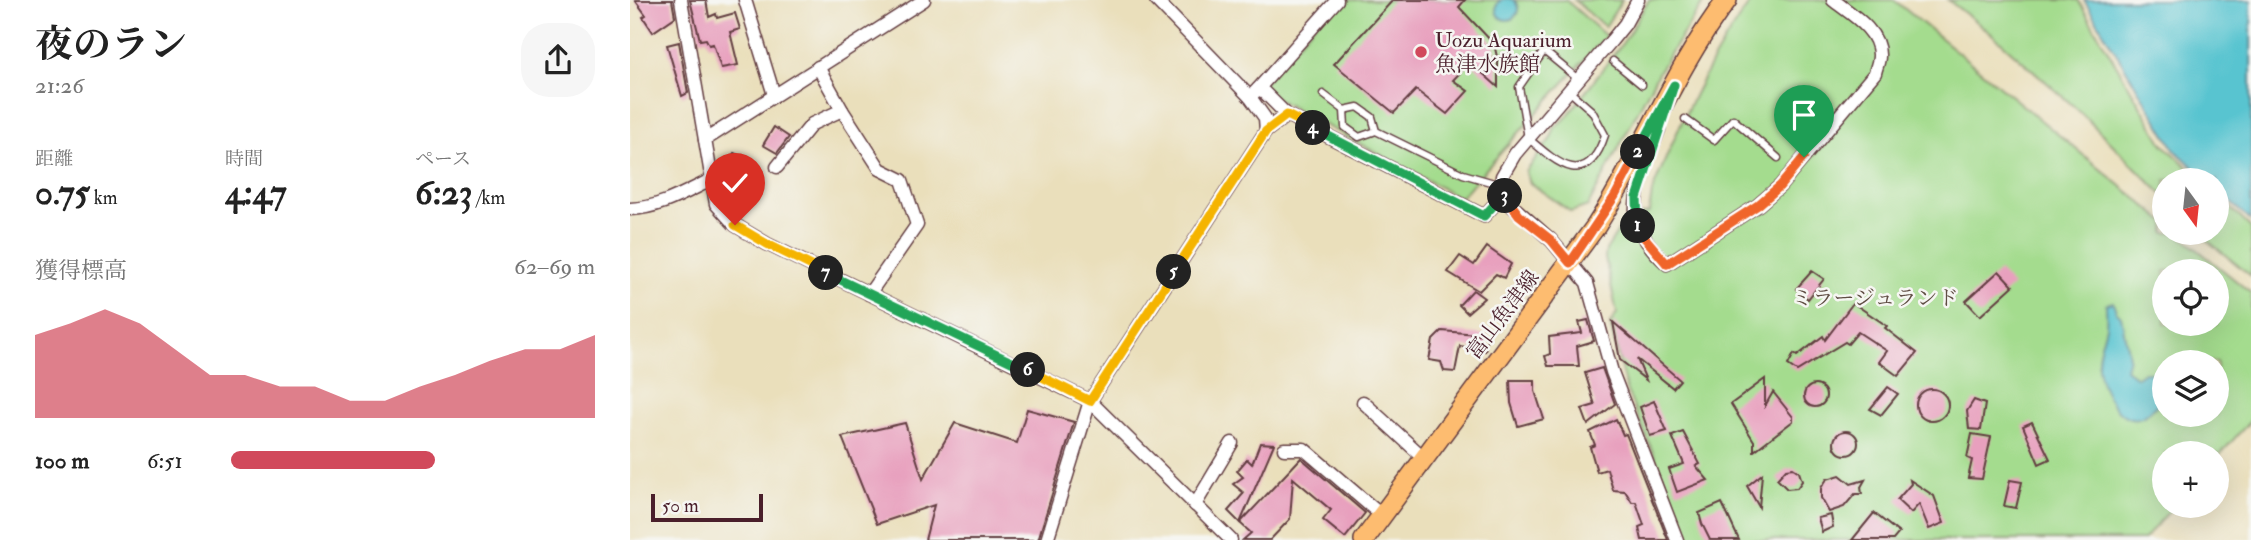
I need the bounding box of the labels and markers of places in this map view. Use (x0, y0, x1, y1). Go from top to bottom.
place label: Uozu Aquarium 魚津水族館 (1435, 27, 1572, 78)
marker: Uozu Aquarium 魚津水族館 (1413, 44, 1429, 60)
pin (1774, 85, 1834, 157)
pin: 4 (1296, 110, 1330, 146)
pin: 2 (1620, 134, 1656, 170)
pin (705, 153, 765, 225)
pin: 3 (1488, 178, 1522, 214)
pin: 1 (1620, 208, 1656, 244)
pin: 5 (1156, 254, 1192, 290)
pin: 7 (808, 256, 844, 290)
pin: 6 (1010, 352, 1046, 388)

